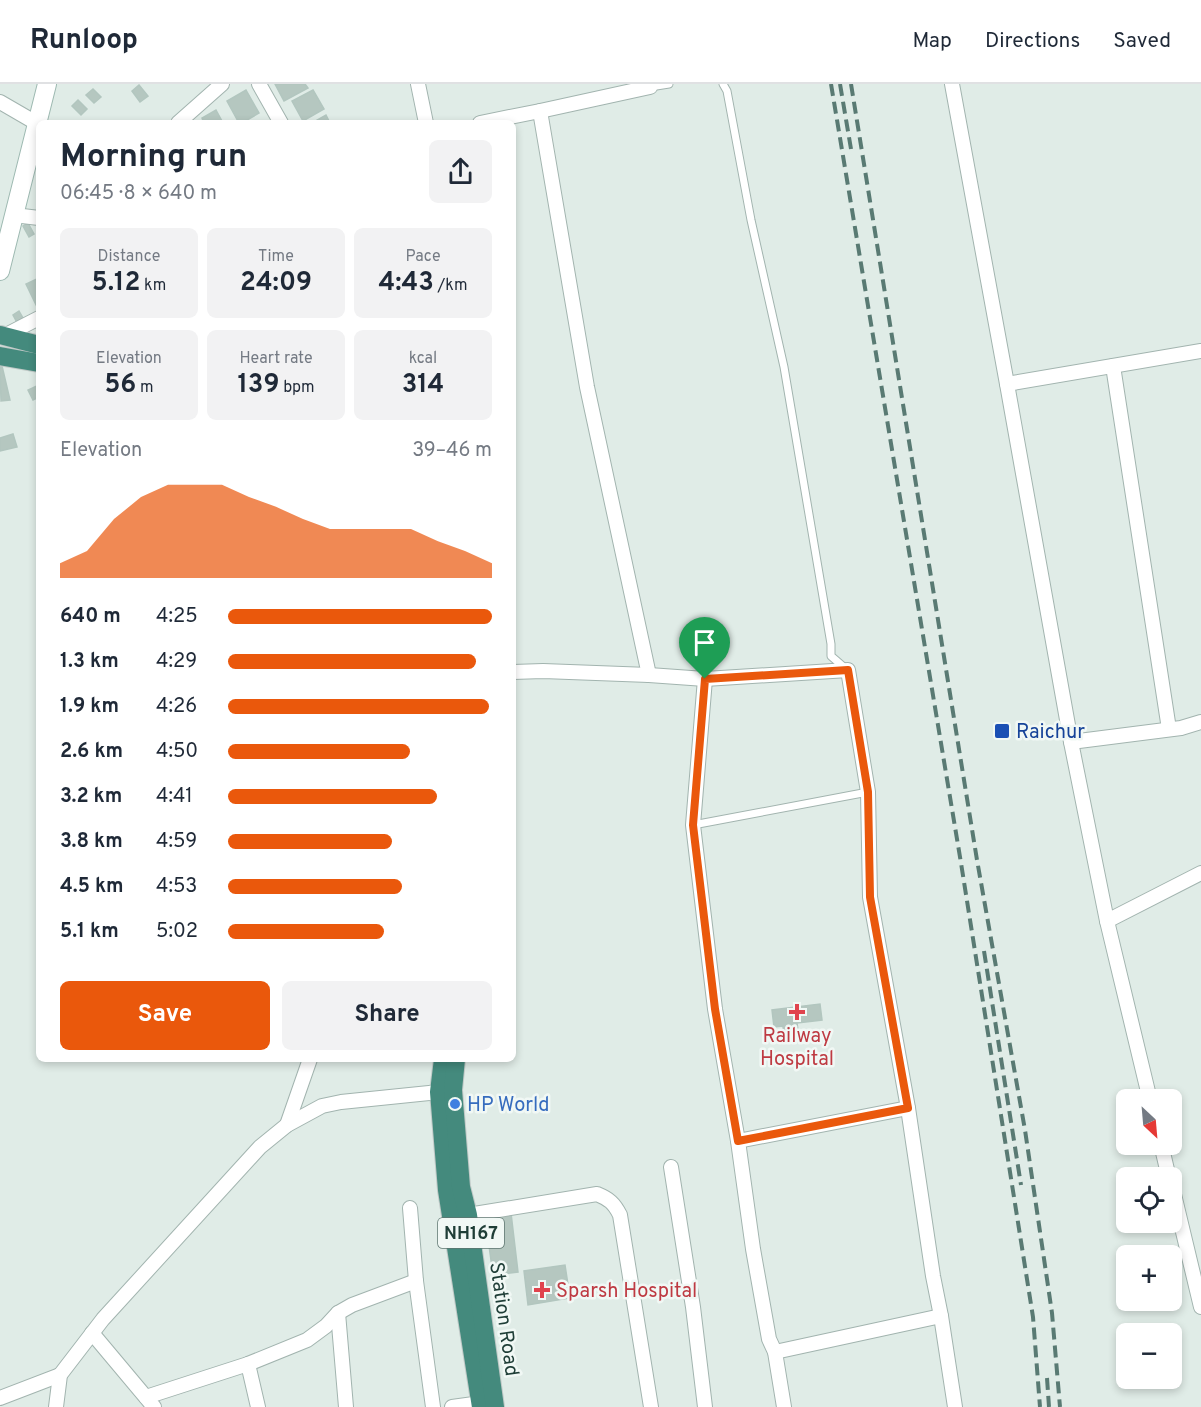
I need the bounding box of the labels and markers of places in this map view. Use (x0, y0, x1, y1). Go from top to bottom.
pin (679, 617, 730, 679)
place label: Raichur (1016, 720, 1085, 746)
marker: Raichur (993, 722, 1011, 740)
marker: Railway Hospital (788, 1003, 806, 1021)
place label: Railway Hospital (760, 1024, 834, 1073)
place label: HP World (467, 1093, 549, 1119)
marker: HP World (448, 1097, 462, 1111)
place label: Sparsh Hospital (556, 1279, 697, 1305)
marker: Sparsh Hospital (533, 1281, 551, 1299)

